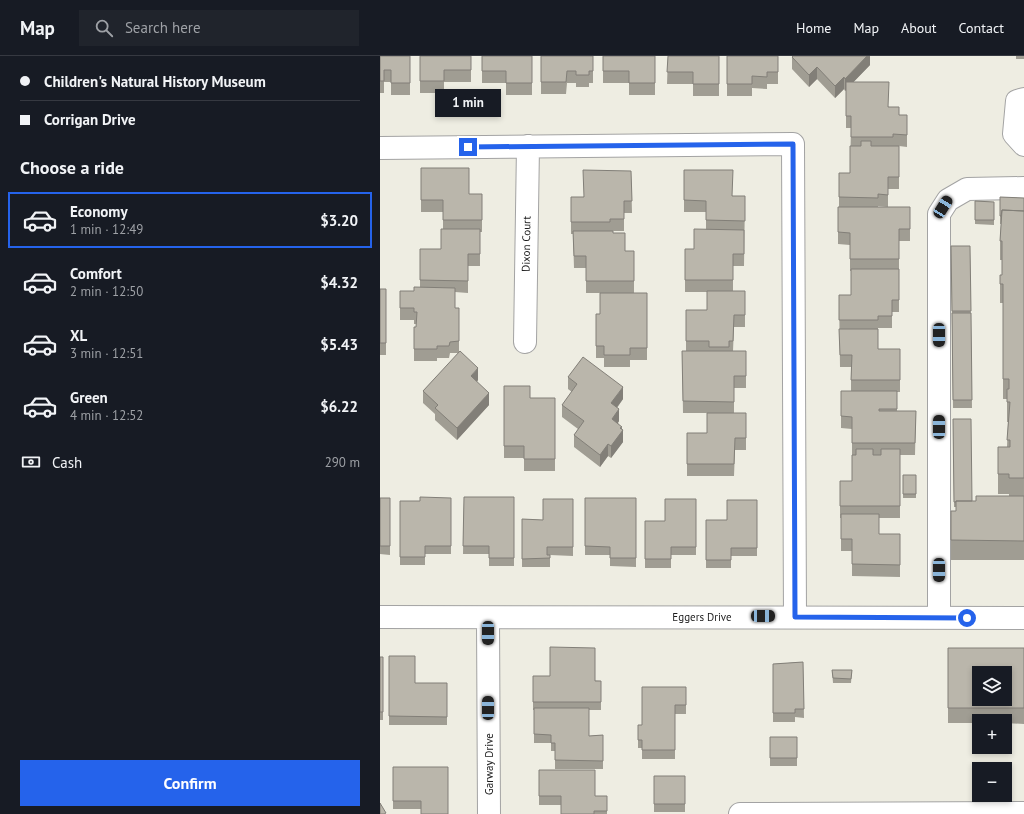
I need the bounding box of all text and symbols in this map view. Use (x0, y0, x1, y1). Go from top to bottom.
search box (79, 10, 359, 46)
text: Map (20, 16, 55, 40)
icon: search (93, 17, 115, 39)
text: Search here (125, 18, 201, 37)
text: Home (796, 19, 831, 37)
text: Map (853, 19, 879, 37)
text: About (901, 19, 937, 37)
text: Contact (959, 19, 1004, 37)
text: Children's Natural History Museum (44, 72, 266, 91)
callout: 1 min (435, 89, 501, 117)
text: 1 min (452, 94, 484, 111)
text: Corrigan Drive (44, 110, 136, 129)
route end (459, 138, 477, 156)
text: Choose a ride (20, 156, 124, 179)
car (932, 194, 954, 220)
icon: car (22, 202, 58, 238)
text: Economy (70, 202, 128, 221)
text: $3.20 (320, 211, 358, 230)
street label: Dixon Court (519, 216, 533, 272)
text: 1 min · 12:49 (70, 221, 143, 238)
icon: car (22, 264, 58, 300)
text: Comfort (70, 264, 122, 283)
text: $4.32 (320, 273, 358, 292)
text: 2 min · 12:50 (70, 283, 143, 300)
car (933, 323, 945, 347)
icon: car (22, 326, 58, 362)
text: XL (70, 326, 87, 345)
text: $5.43 (320, 335, 358, 354)
text: 3 min · 12:51 (70, 345, 143, 362)
icon: car (22, 388, 58, 424)
text: Green (70, 388, 108, 407)
text: $6.22 (320, 397, 358, 416)
text: 4 min · 12:52 (70, 407, 143, 424)
car (933, 415, 945, 439)
icon: cash (20, 451, 42, 473)
text: Cash (52, 453, 82, 472)
text: 290 m (325, 454, 360, 471)
car (933, 558, 945, 582)
route start (958, 609, 976, 627)
street label: Eggers Drive (672, 610, 732, 624)
car (751, 610, 775, 622)
car (482, 621, 494, 645)
map controls (972, 666, 1012, 802)
button: layers (972, 666, 1012, 706)
car (482, 696, 494, 720)
button: + (972, 714, 1012, 754)
street label: Garway Drive (482, 733, 496, 795)
button: Confirm (20, 760, 360, 806)
button: − (972, 762, 1012, 802)

